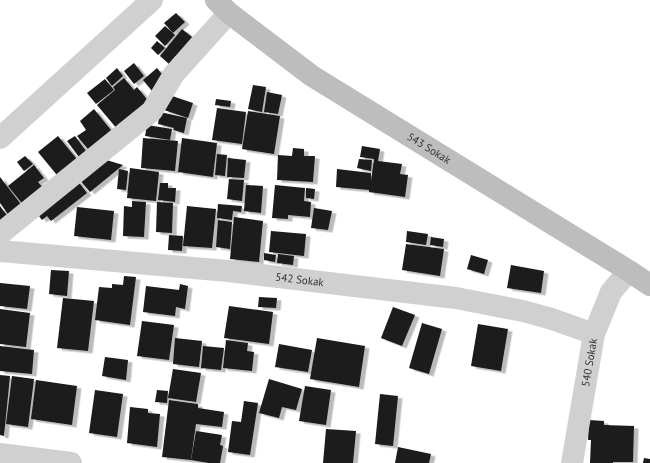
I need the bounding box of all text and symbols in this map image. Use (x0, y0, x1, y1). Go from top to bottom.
street label: 543 Sokak (405, 129, 454, 167)
street label: 542 Sokak (275, 270, 325, 289)
street label: 540 Sokak (578, 337, 600, 388)

